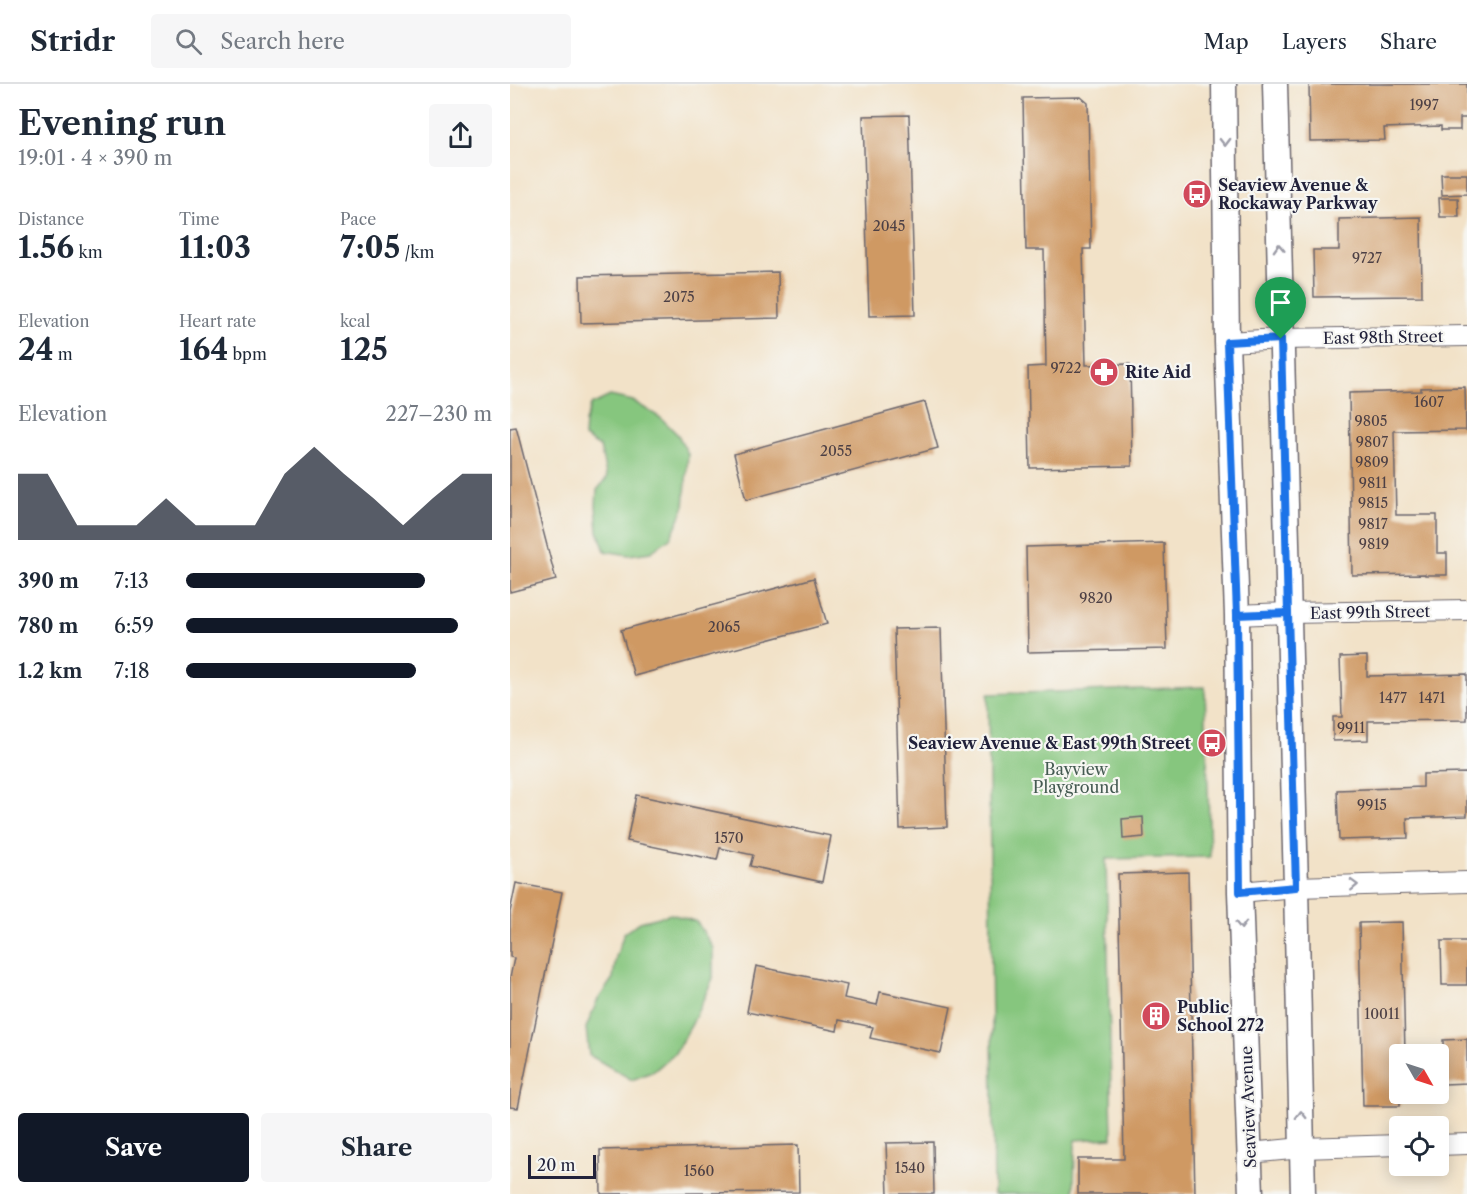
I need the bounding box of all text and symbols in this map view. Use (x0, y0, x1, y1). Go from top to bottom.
search box (151, 14, 571, 68)
text: Stridr (30, 24, 115, 58)
icon: search (172, 25, 205, 58)
text: Search here (220, 28, 345, 55)
text: Map (1204, 29, 1249, 54)
text: Layers (1282, 29, 1347, 54)
text: Share (1380, 29, 1437, 54)
house number: 1997 (1409, 96, 1439, 114)
text: Evening run (18, 103, 226, 144)
button: share (429, 104, 492, 167)
one-way arrow (1219, 138, 1231, 147)
text: 19:01 · 4 × 390 m (18, 146, 172, 170)
place label: Seaview Avenue & Rockaway Parkway (1218, 175, 1379, 213)
bus stop icon: Seaview Avenue & Rockaway Parkway (1181, 178, 1213, 210)
text: Distance (18, 209, 84, 229)
text: Time (179, 209, 219, 229)
text: Pace (340, 209, 376, 229)
house number: 2045 (873, 217, 905, 235)
text: 1.56 (18, 229, 74, 266)
text: 11:03 (179, 229, 251, 266)
text: 7:05 (340, 229, 400, 266)
text: km (74, 242, 103, 262)
text: /km (400, 242, 434, 262)
one-way arrow (1273, 243, 1285, 252)
house number: 9727 (1352, 249, 1382, 267)
pin (1255, 277, 1306, 339)
icon: arrive (1264, 286, 1297, 319)
house number: 2075 (663, 288, 695, 306)
text: Elevation (18, 311, 89, 331)
text: Heart rate (179, 311, 256, 331)
text: kcal (340, 311, 370, 331)
street label: East 98th Street (1323, 326, 1444, 348)
text: 24 (18, 331, 54, 368)
text: 164 (179, 331, 228, 368)
text: 125 (340, 331, 388, 368)
text: m (54, 344, 73, 364)
text: bpm (228, 344, 267, 364)
pharmacy icon: Rite Aid (1088, 356, 1120, 388)
house number: 9722 (1050, 359, 1082, 377)
place label: Rite Aid (1125, 362, 1191, 382)
house number: 1607 (1414, 393, 1444, 411)
text: Elevation (18, 402, 107, 426)
text: 227–230 m (386, 402, 492, 426)
house number: 9805 (1355, 412, 1387, 430)
house number: 9807 (1356, 433, 1388, 451)
house number: 2055 (820, 442, 852, 460)
house number: 9809 (1355, 453, 1389, 471)
house number: 9811 (1359, 474, 1387, 492)
house number: 9815 (1358, 494, 1388, 512)
house number: 9817 (1358, 515, 1388, 533)
house number: 9819 (1359, 535, 1389, 553)
text: 390 m (18, 569, 79, 593)
text: 7:13 (114, 569, 149, 593)
house number: 9820 (1079, 589, 1113, 607)
street label: East 99th Street (1310, 601, 1431, 623)
text: 780 m (18, 614, 78, 638)
text: 6:59 (114, 614, 154, 638)
house number: 2065 (708, 618, 740, 636)
text: 1.2 km (18, 659, 82, 683)
text: 7:18 (114, 659, 150, 683)
house number: 1477 (1379, 689, 1407, 707)
house number: 1471 (1419, 689, 1445, 707)
house number: 9911 (1337, 719, 1365, 737)
bus stop icon: Seaview Avenue & East 99th Street (1196, 727, 1228, 759)
place label: Seaview Avenue & East 99th Street (908, 733, 1192, 753)
park label: Bayview Playground (1033, 759, 1119, 797)
house number: 9915 (1357, 796, 1387, 814)
house number: 1570 (714, 829, 744, 847)
one-way arrow (1350, 879, 1359, 892)
one-way arrow (1235, 921, 1248, 930)
place label: Public School 272 (1177, 997, 1264, 1035)
building icon: Public School 272 (1140, 1000, 1172, 1032)
house number: 10011 (1364, 1005, 1400, 1023)
north arrow (1389, 1044, 1449, 1104)
map controls (1389, 1044, 1449, 1176)
street label: Seaview Avenue (1236, 1046, 1260, 1168)
one-way arrow (1295, 1110, 1307, 1119)
button: Save (18, 1113, 249, 1182)
button: Share (261, 1113, 492, 1182)
button: locate (1389, 1116, 1449, 1176)
scale bar (528, 1152, 596, 1180)
text: 20 m (537, 1155, 576, 1175)
house number: 1540 (895, 1159, 925, 1177)
house number: 1560 (684, 1162, 714, 1180)

